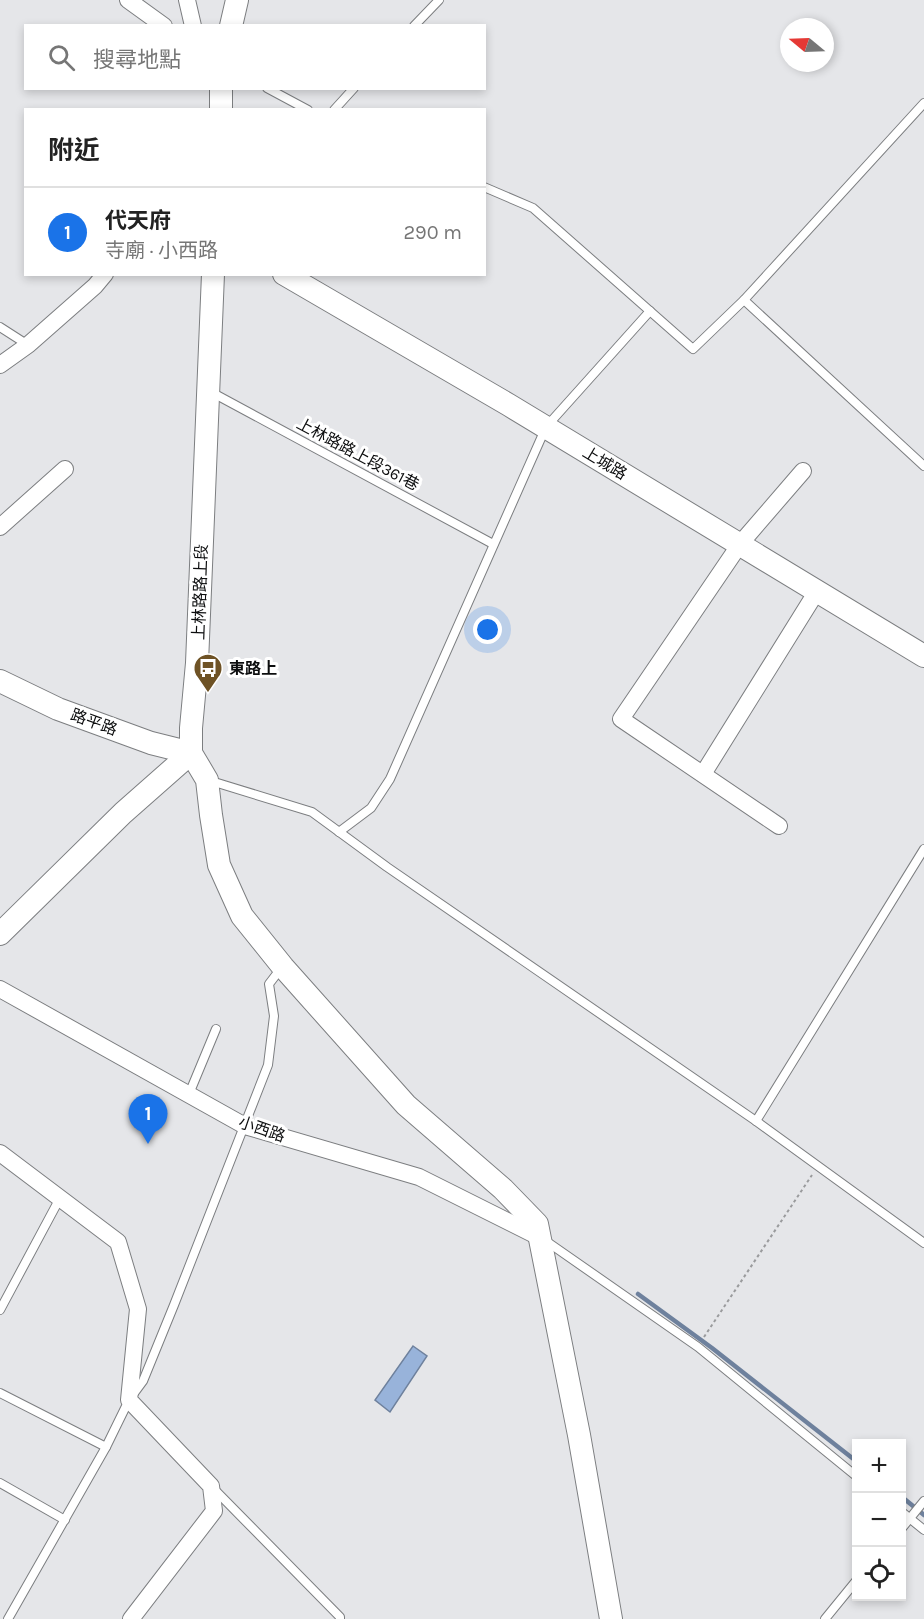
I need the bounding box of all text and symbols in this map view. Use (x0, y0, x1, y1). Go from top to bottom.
north arrow (780, 18, 834, 72)
search box (24, 24, 486, 90)
icon: search (45, 41, 78, 74)
text: 搜尋地點 (93, 47, 181, 73)
text: 附近 (48, 135, 100, 166)
text: 代天府 (105, 208, 171, 234)
text: 1 (64, 221, 71, 244)
text: 290 m (403, 221, 462, 244)
text: 寺廟 · 小西路 (105, 239, 218, 262)
street label: 上林路路上段361巷 (294, 414, 422, 494)
street label: 上城路 (580, 442, 630, 484)
street label: 上林路路上段 (189, 544, 211, 640)
your location (473, 615, 502, 644)
bus stop icon: 東路上 (192, 652, 224, 694)
place label: 東路上 (229, 659, 277, 678)
street label: 路平路 (68, 705, 120, 739)
pin: 1 (128, 1094, 168, 1144)
street label: 小西路 (236, 1112, 288, 1146)
map controls (852, 1439, 906, 1601)
button: + (852, 1439, 906, 1493)
button: − (852, 1493, 906, 1547)
button: locate (852, 1547, 906, 1601)

